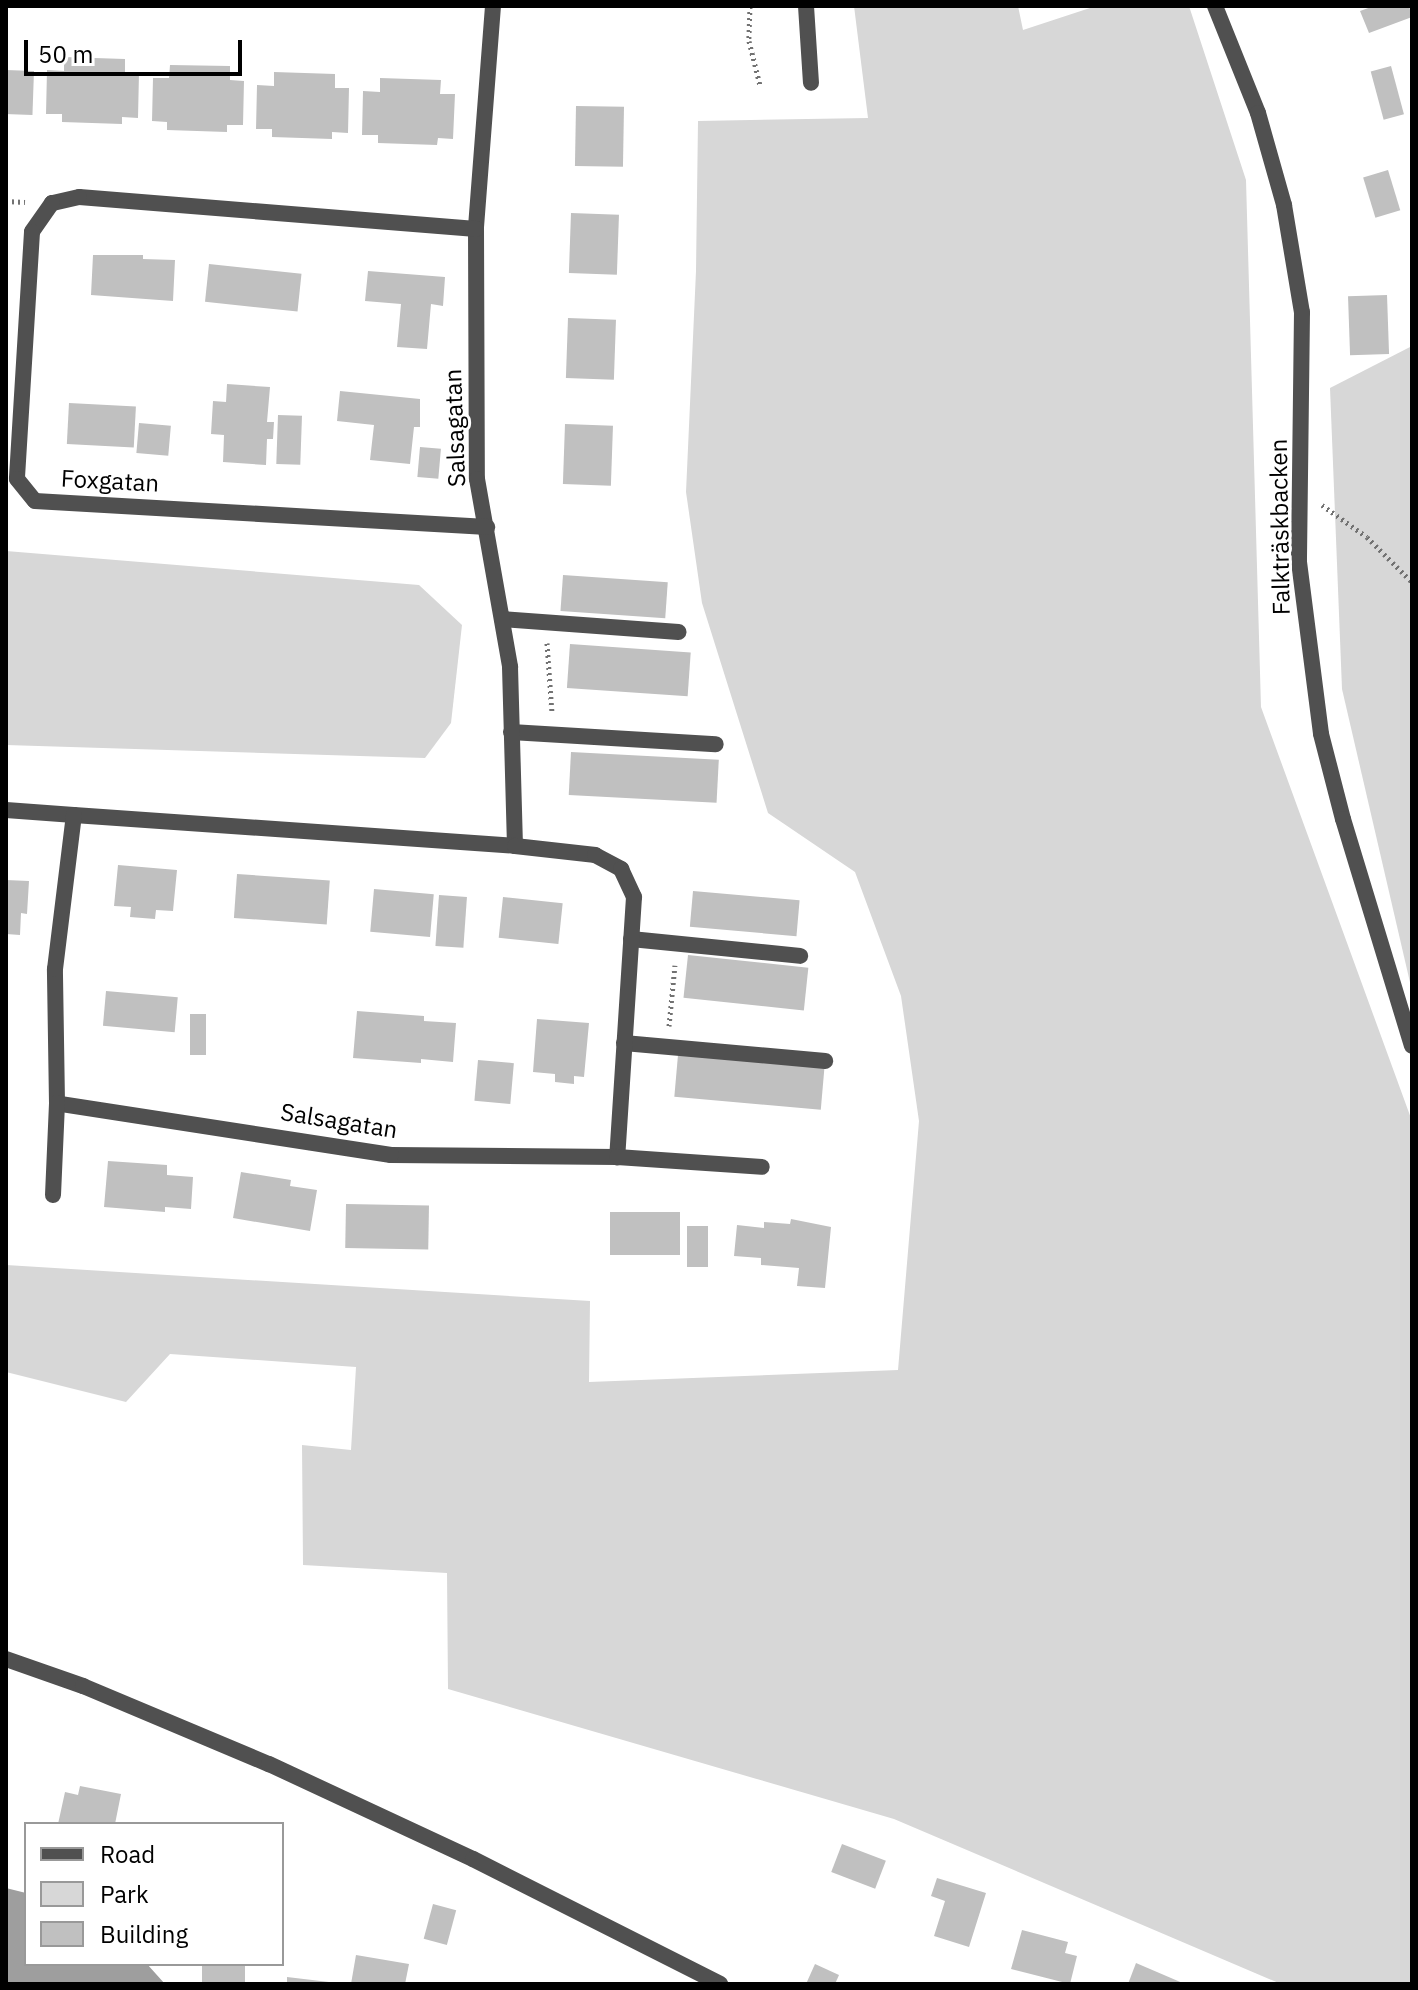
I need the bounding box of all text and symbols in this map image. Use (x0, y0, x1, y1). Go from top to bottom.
scale bar (28, 24, 246, 74)
text: 50 m (38, 38, 93, 70)
street label: Salsagatan (439, 368, 471, 488)
street label: Falkträskbacken (1264, 439, 1296, 615)
street label: Foxgatan (60, 464, 160, 498)
street label: Salsagatan (278, 1098, 400, 1144)
legend (24, 1822, 284, 1966)
text: Road (100, 1838, 155, 1870)
text: Park (100, 1878, 149, 1910)
text: Building (100, 1918, 188, 1950)

